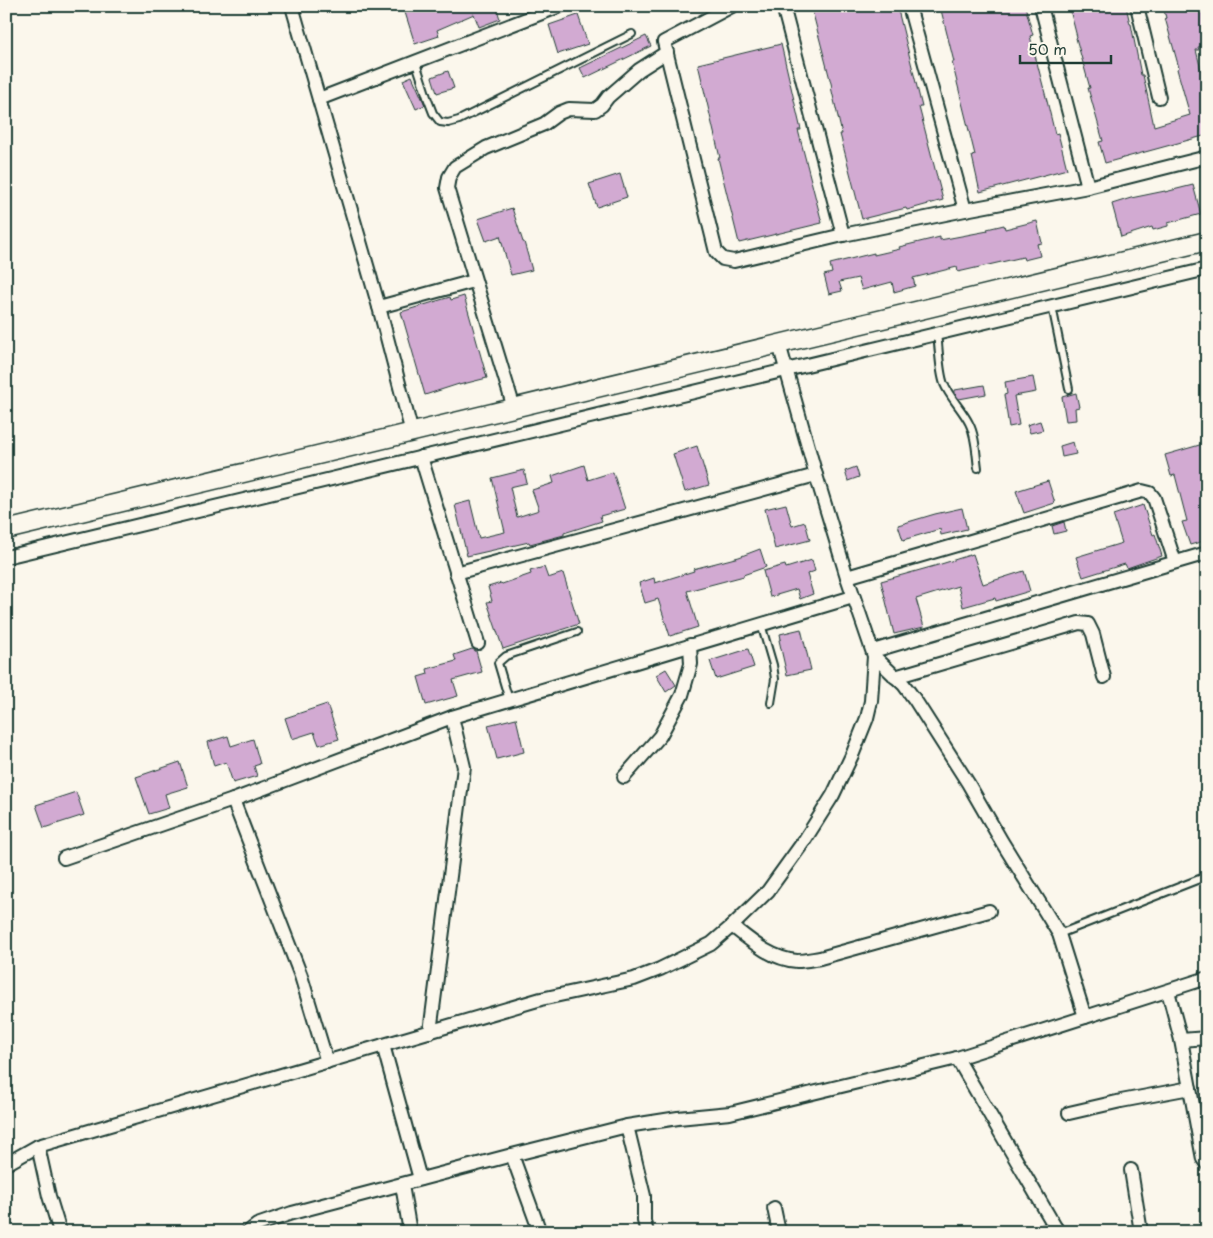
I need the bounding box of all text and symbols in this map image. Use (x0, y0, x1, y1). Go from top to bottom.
scale bar (1020, 32, 1112, 64)
text: 50 m (1028, 37, 1067, 60)

